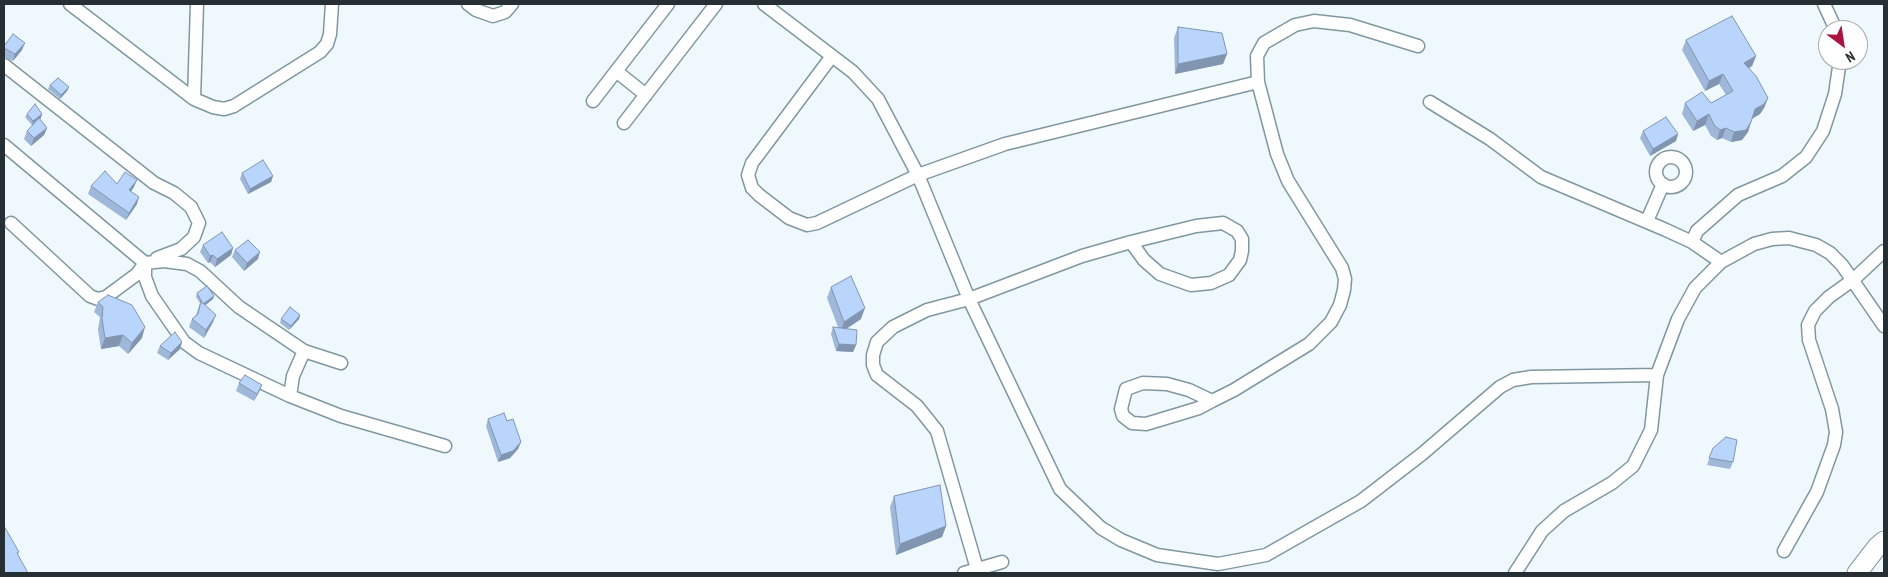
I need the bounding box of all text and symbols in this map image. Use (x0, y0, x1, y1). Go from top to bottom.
north arrow (1818, 20, 1868, 70)
text: N (1842, 47, 1858, 67)

